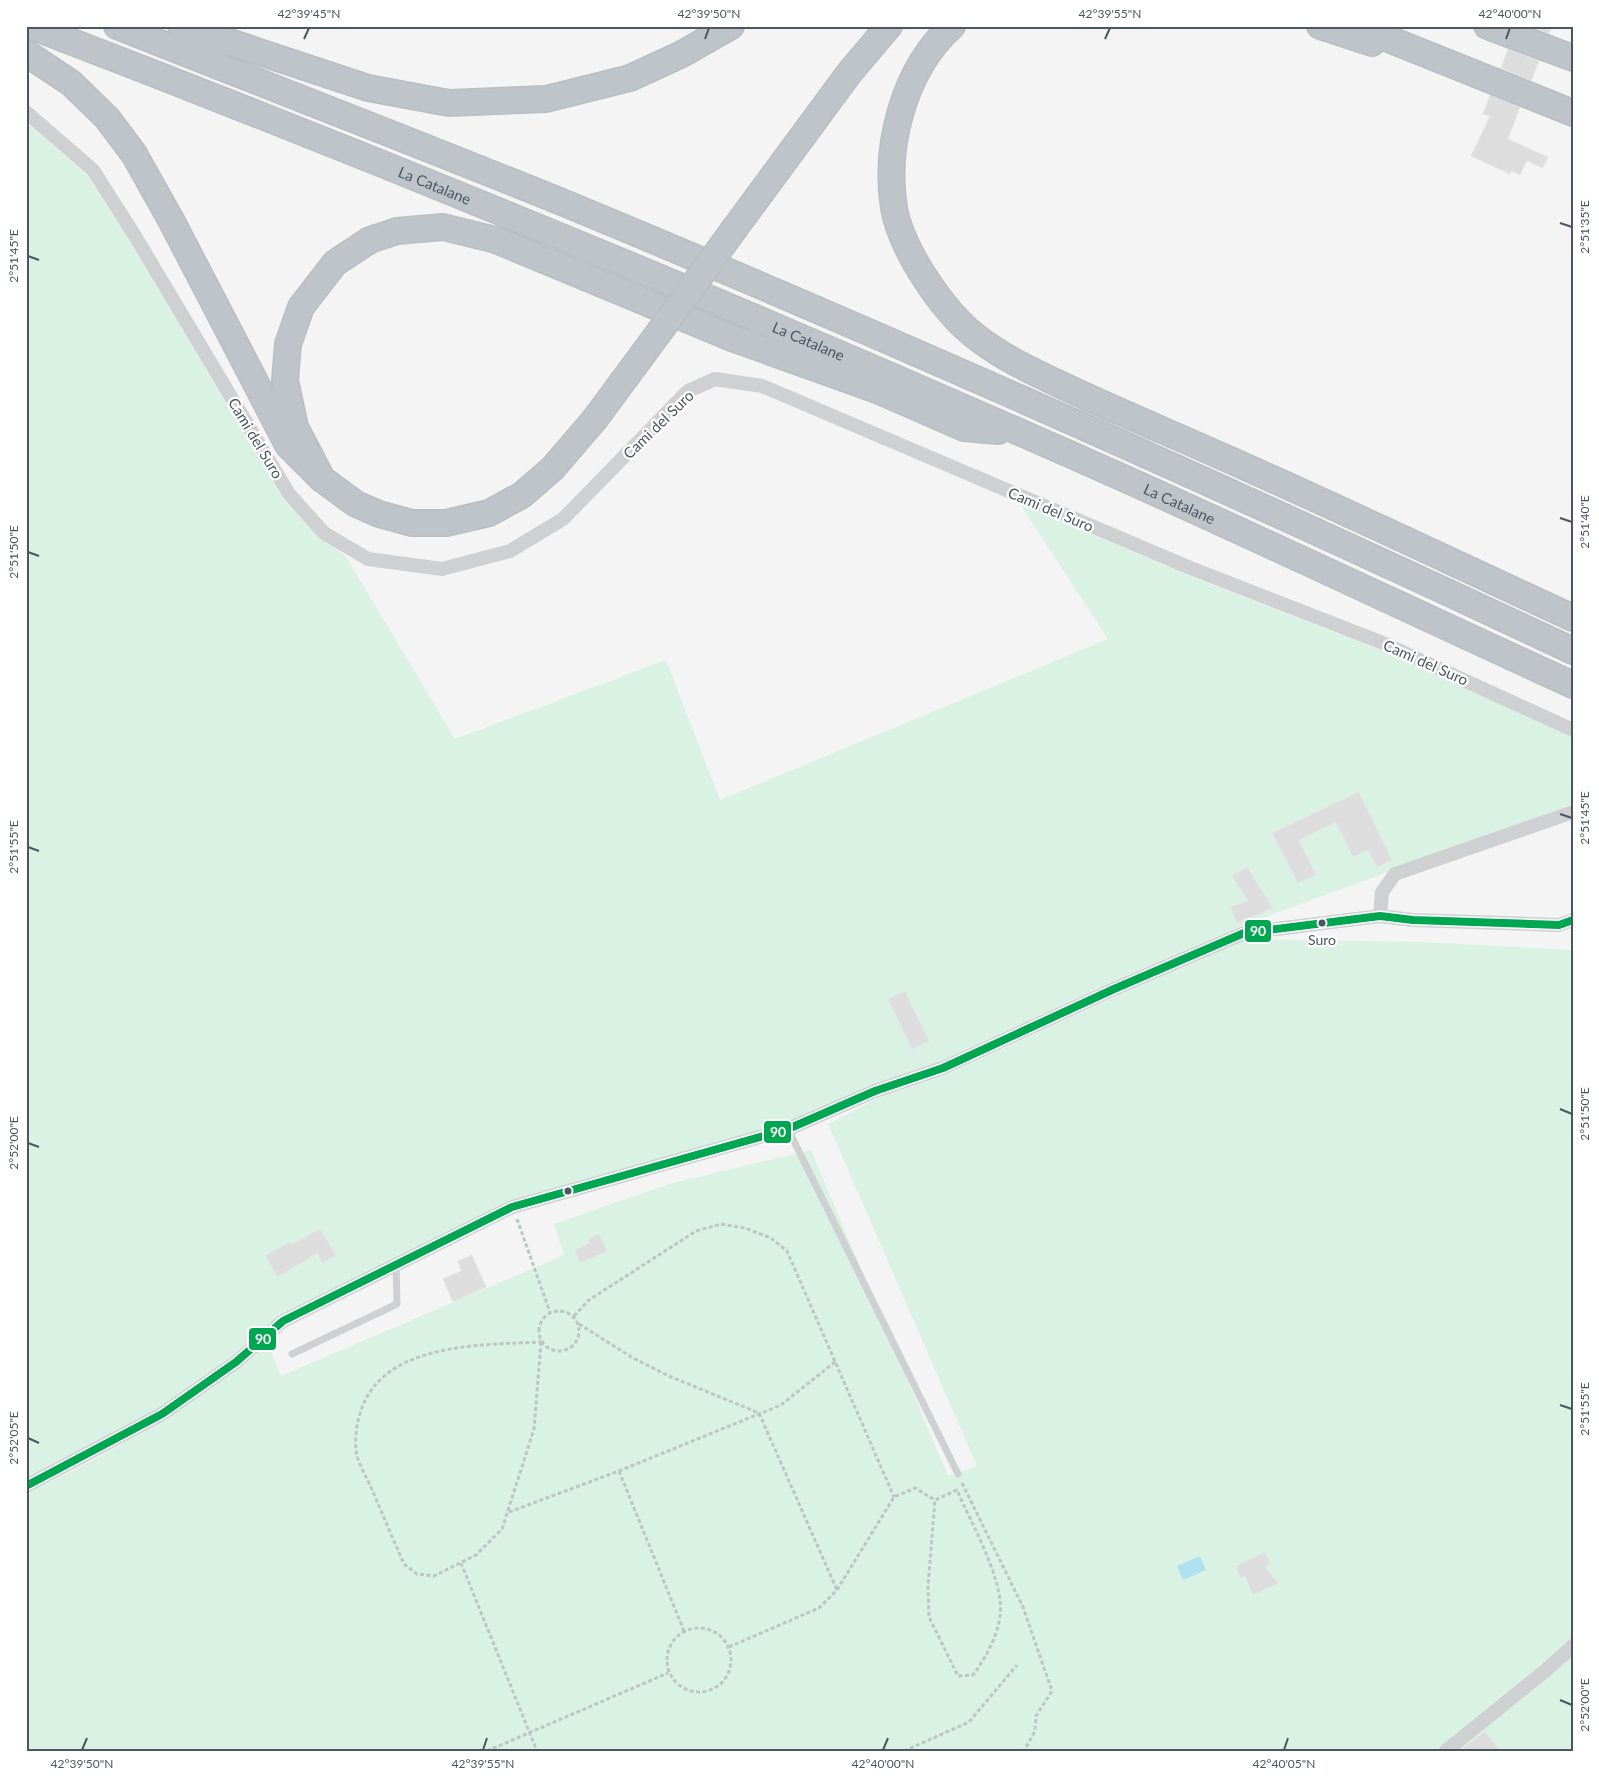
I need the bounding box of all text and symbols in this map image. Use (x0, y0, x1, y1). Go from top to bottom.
text: 42°39'45"N (278, 6, 340, 21)
text: 42°39'50"N (678, 6, 740, 21)
text: 42°39'55"N (1079, 6, 1141, 21)
text: 42°40'00"N (1479, 6, 1541, 21)
street label: La Catalane (396, 162, 474, 208)
text: 2°51'35"E (1577, 200, 1592, 254)
text: 2°51'45"E (6, 229, 21, 283)
street label: La Catalane (770, 317, 847, 364)
street label: Cami del Suro (619, 386, 697, 462)
street label: Cami del Suro (225, 394, 287, 482)
street label: La Catalane (1141, 479, 1218, 528)
street label: Cami del Suro (1006, 483, 1096, 535)
text: 2°51'40"E (1577, 495, 1592, 549)
text: 2°51'50"E (6, 525, 21, 579)
street label: Cami del Suro (1381, 635, 1471, 689)
text: 2°51'45"E (1577, 791, 1592, 845)
text: 2°51'55"E (6, 820, 21, 874)
marker: Suro (1317, 918, 1327, 928)
line badge: 90 (1244, 919, 1272, 943)
text: 90 (1250, 922, 1266, 939)
place label: Suro (1308, 931, 1336, 948)
text: 2°51'50"E (1577, 1087, 1592, 1141)
text: 2°52'00"E (6, 1116, 21, 1170)
line badge: 90 (763, 1120, 792, 1144)
text: 90 (770, 1123, 786, 1140)
unlabelled marker (563, 1186, 573, 1196)
line badge: 90 (248, 1327, 277, 1351)
text: 90 (255, 1330, 271, 1347)
text: 2°51'55"E (1577, 1382, 1592, 1436)
text: 2°52'05"E (6, 1411, 21, 1465)
text: 2°52'00"E (1577, 1678, 1592, 1732)
text: 42°39'50"N (51, 1756, 113, 1771)
text: 42°39'55"N (452, 1756, 514, 1771)
text: 42°40'00"N (852, 1756, 914, 1771)
text: 42°40'05"N (1253, 1756, 1315, 1771)

